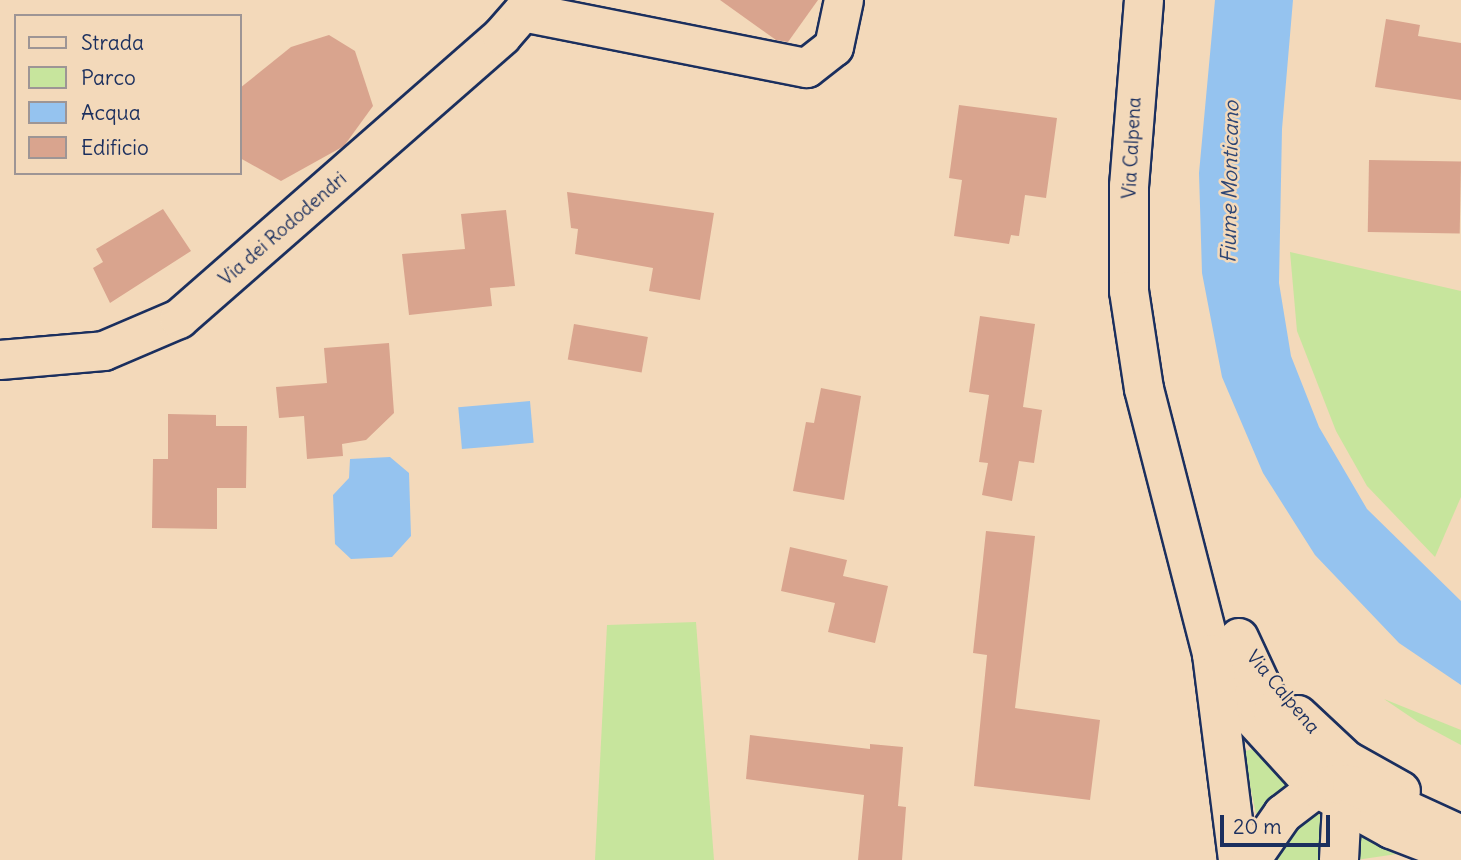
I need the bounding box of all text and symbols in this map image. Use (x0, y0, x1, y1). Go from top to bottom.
legend (14, 14, 242, 175)
text: Strada (81, 29, 144, 56)
text: Parco (81, 64, 136, 91)
street label: Via Calpena (1118, 97, 1146, 199)
text: Acqua (81, 99, 141, 126)
water label: Fiume Monticano (1216, 101, 1244, 263)
text: Edificio (81, 134, 149, 161)
street label: Via dei Rododendri (215, 167, 351, 291)
street label: Via Calpena (1242, 646, 1324, 738)
scale bar (1223, 800, 1333, 844)
text: 20 m (1233, 813, 1282, 840)

